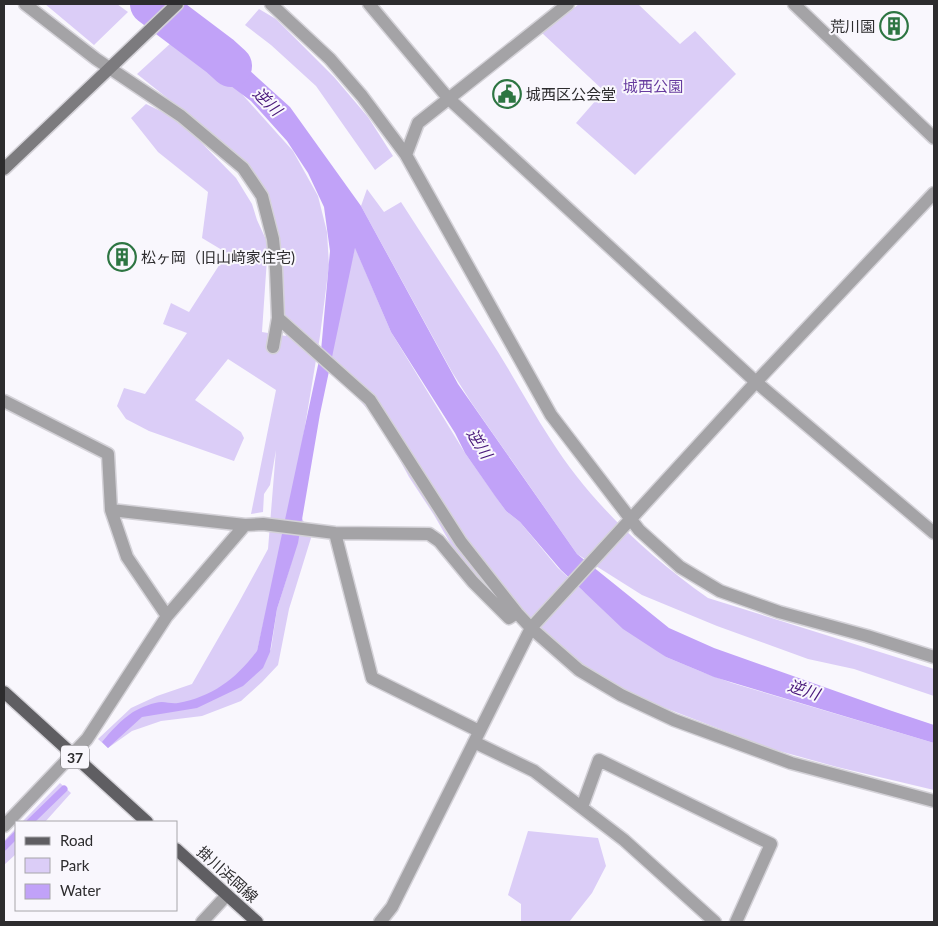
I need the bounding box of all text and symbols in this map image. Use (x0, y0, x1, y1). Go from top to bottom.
building icon: 荒川園 (879, 11, 909, 41)
place label: 荒川園 (830, 17, 875, 35)
park label: 城西公園 (623, 77, 683, 95)
public building icon: 城西区公会堂 (492, 79, 522, 109)
water label: 逆川 (250, 83, 288, 120)
place label: 城西区公会堂 (526, 85, 616, 103)
building icon: 松ヶ岡（旧山﨑家住宅) (107, 242, 137, 272)
place label: 松ヶ岡（旧山﨑家住宅) (141, 248, 295, 266)
water label: 逆川 (463, 424, 498, 463)
water label: 逆川 (786, 675, 824, 704)
road number: 37 (61, 746, 89, 769)
legend (15, 821, 178, 911)
text: Road (60, 831, 93, 849)
street label: 掛川浜岡線 (194, 842, 262, 906)
text: Park (60, 856, 90, 874)
text: Water (60, 881, 101, 899)

